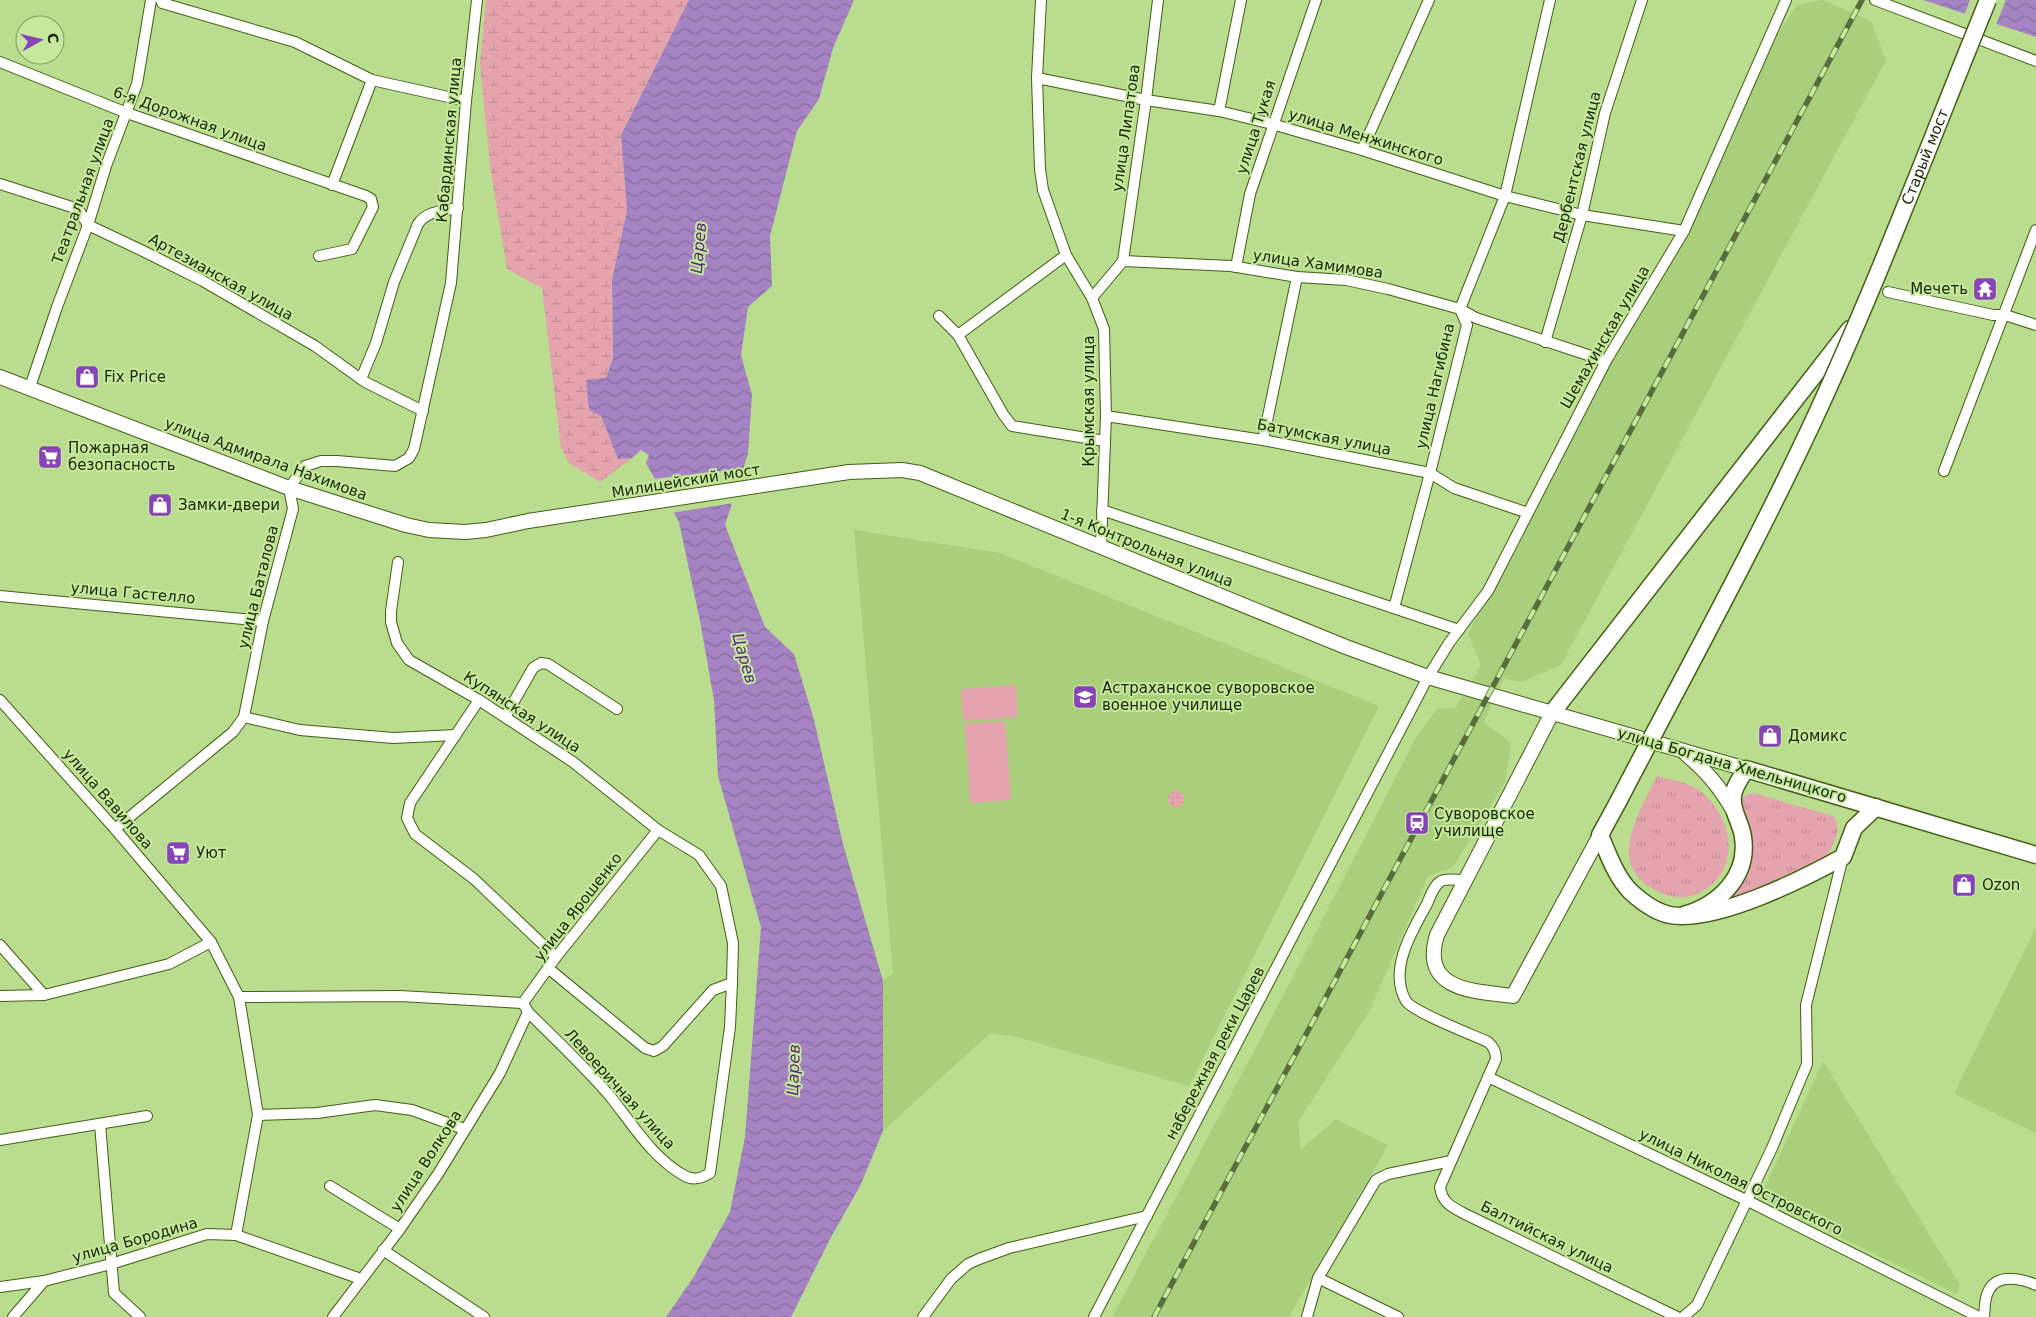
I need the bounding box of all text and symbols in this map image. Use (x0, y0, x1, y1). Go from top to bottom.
north arrow (15, 15, 65, 65)
text: С (44, 32, 62, 44)
street label: Кабардинская улица (433, 57, 465, 223)
street label: улица Липатова (1108, 63, 1144, 193)
street label: улица Тукая (1232, 78, 1280, 176)
street label: 6-я Дорожная улица (111, 83, 269, 155)
street label: Дербентская улица (1549, 89, 1605, 245)
street label: улица Менжинского (1286, 105, 1446, 169)
street label: Старый мост (1898, 106, 1952, 208)
street label: Театральная улица (48, 116, 118, 267)
water label: Царев (687, 221, 710, 275)
street label: Артезианская улица (146, 230, 296, 324)
street label: улица Хамимова (1252, 246, 1384, 282)
street label: Шемахинская улица (1557, 262, 1653, 412)
temple icon: Мечеть (1972, 276, 1998, 302)
place label: Мечеть (1910, 280, 1968, 298)
street label: улица Нагибина (1412, 321, 1458, 451)
street label: Крымская улица (1080, 335, 1098, 467)
shop icon: Fix Price (74, 364, 100, 390)
place label: Fix Price (104, 368, 166, 386)
street label: улица Адмирала Нахимова (162, 414, 370, 504)
street label: Батумская улица (1255, 415, 1393, 459)
place label: Пожарная безопасность (68, 439, 176, 474)
supermarket icon: Пожарная безопасность (37, 444, 63, 470)
street label: Милицейский мост (610, 460, 762, 502)
shop icon: Замки-двери (147, 492, 173, 518)
place label: Замки-двери (178, 496, 280, 514)
street label: 1-я Контрольная улица (1058, 505, 1236, 591)
street label: улица Баталова (234, 523, 282, 651)
street label: улица Гастелло (70, 579, 196, 607)
water label: Царев (728, 631, 761, 686)
street label: Купянская улица (460, 667, 584, 757)
place label: Астраханское суворовское военное училище (1102, 679, 1315, 714)
school or university icon: Астраханское суворовское военное училище (1072, 684, 1098, 710)
shop icon: Домикс (1757, 723, 1783, 749)
street label: улица Богдана Хмельницкого (1615, 724, 1849, 806)
place label: Домикс (1788, 727, 1847, 745)
street label: улица Вавилова (59, 745, 157, 853)
place label: Суворовское училище (1434, 805, 1535, 840)
station icon: Суворовское училище (1404, 810, 1430, 836)
supermarket icon: Уют (165, 840, 191, 866)
place label: Уют (196, 844, 227, 862)
street label: улица Ярошенко (530, 849, 626, 965)
shop icon: Ozon (1951, 872, 1977, 898)
place label: Ozon (1982, 876, 2020, 894)
street label: набережная реки Царев (1162, 963, 1268, 1143)
street label: Левоеричная улица (561, 1025, 679, 1153)
water label: Царев (783, 1044, 804, 1096)
street label: улица Волкова (386, 1107, 466, 1215)
street label: улица Николая Островского (1636, 1125, 1846, 1239)
street label: Балтийская улица (1478, 1197, 1616, 1277)
street label: улица Бородина (70, 1213, 200, 1267)

